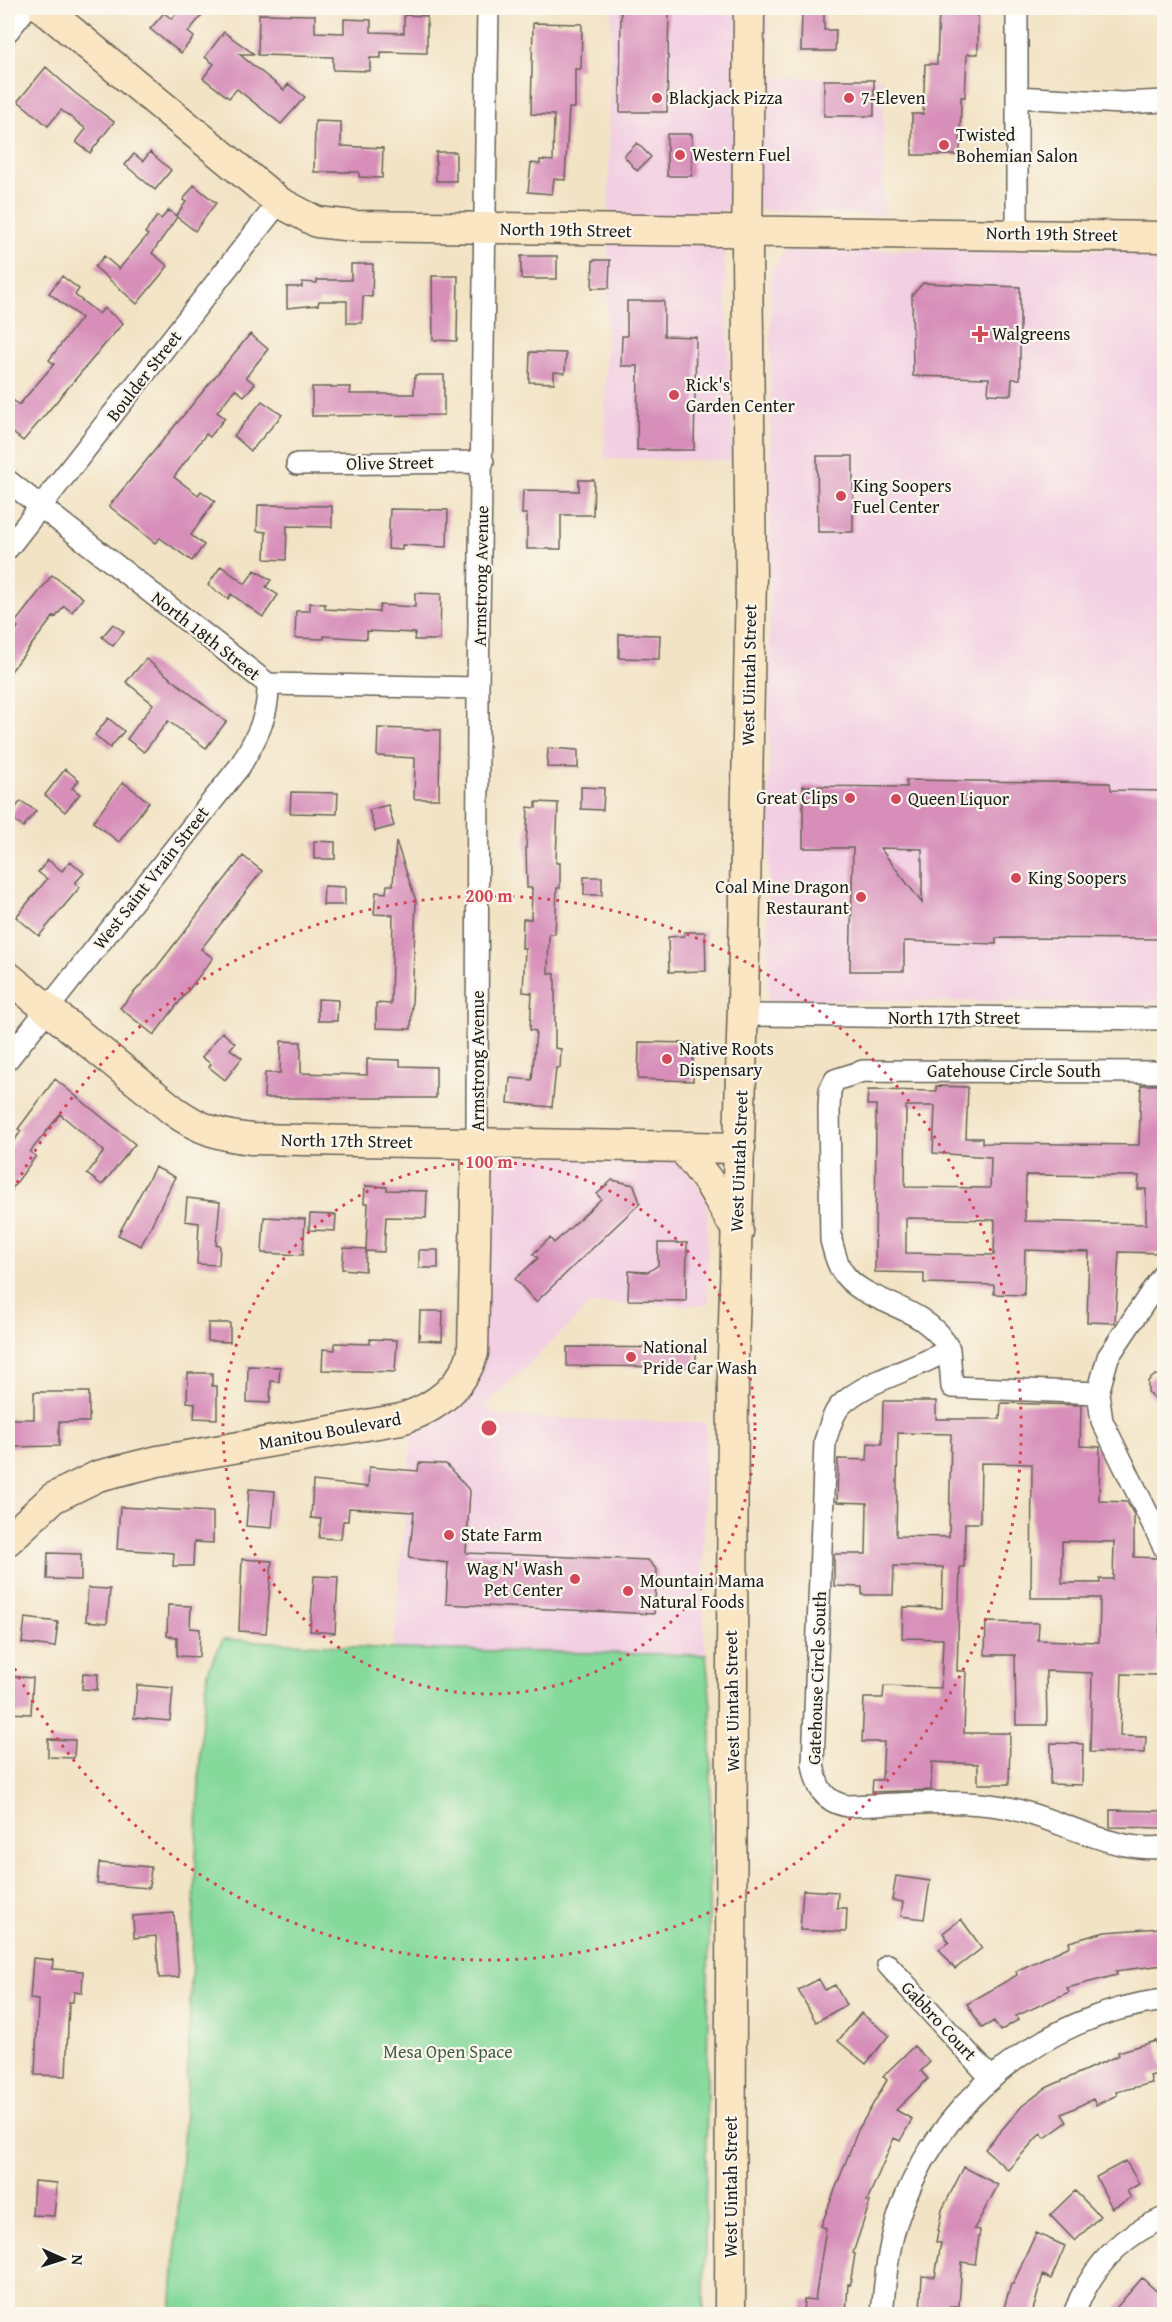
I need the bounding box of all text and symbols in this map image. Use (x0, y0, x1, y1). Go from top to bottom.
place label: Blackjack Pizza (669, 84, 783, 111)
place label: 7-Eleven (861, 84, 926, 111)
marker: Blackjack Pizza (650, 91, 664, 105)
marker: 7-Eleven (842, 91, 856, 105)
place label: Twisted Bohemian Salon (956, 121, 1078, 169)
marker: Twisted Bohemian Salon (937, 138, 951, 152)
place label: Western Fuel (692, 141, 791, 168)
marker: Western Fuel (673, 148, 687, 162)
street label: North 19th Street (500, 215, 633, 244)
street label: North 19th Street (986, 219, 1119, 248)
place label: Walgreens (992, 320, 1070, 347)
street label: Boulder Street (99, 324, 188, 427)
marker: Walgreens (973, 327, 987, 341)
place label: Rick's Garden Center (686, 371, 796, 419)
marker: Rick's Garden Center (667, 388, 681, 402)
street label: Olive Street (346, 448, 435, 477)
place label: King Soopers Fuel Center (853, 472, 952, 520)
marker: King Soopers Fuel Center (834, 489, 848, 503)
street label: Armstrong Avenue (466, 505, 495, 647)
street label: North 18th Street (146, 584, 267, 687)
street label: West Uintah Street (734, 603, 763, 746)
place label: Great Clips (756, 784, 838, 811)
place label: Queen Liquor (908, 785, 1010, 812)
marker: Great Clips (843, 791, 857, 805)
marker: Queen Liquor (889, 792, 903, 806)
street label: West Saint Vrain Street (86, 800, 216, 955)
place label: King Soopers (1028, 864, 1127, 891)
marker: King Soopers (1009, 871, 1023, 885)
place label: Coal Mine Dragon Restaurant (715, 873, 850, 921)
text: 200 m (465, 882, 513, 909)
marker: Coal Mine Dragon Restaurant (854, 890, 868, 904)
street label: Armstrong Avenue (464, 990, 491, 1132)
street label: North 17th Street (888, 1004, 1021, 1031)
place label: Native Roots Dispensary (679, 1035, 774, 1083)
marker: Native Roots Dispensary (660, 1052, 674, 1066)
street label: Gatehouse Circle South (927, 1057, 1101, 1084)
street label: West Uintah Street (723, 1089, 754, 1232)
street label: North 17th Street (281, 1126, 414, 1155)
text: 100 m (465, 1148, 513, 1175)
place label: National Pride Car Wash (643, 1333, 757, 1381)
marker: National Pride Car Wash (624, 1350, 638, 1364)
street label: Manitou Boulevard (257, 1405, 404, 1456)
centre of rings (479, 1418, 499, 1438)
place label: State Farm (461, 1521, 542, 1548)
marker: State Farm (442, 1528, 456, 1542)
place label: Wag N' Wash Pet Center (466, 1555, 564, 1603)
place label: Mountain Mama Natural Foods (640, 1567, 765, 1615)
marker: Wag N' Wash Pet Center (568, 1572, 582, 1586)
marker: Mountain Mama Natural Foods (621, 1584, 635, 1598)
street label: Gatehouse Circle South (800, 1591, 833, 1765)
street label: West Uintah Street (717, 1629, 746, 1772)
street label: Gabbro Court (895, 1975, 984, 2067)
park label: Mesa Open Space (383, 2038, 513, 2065)
street label: West Uintah Street (717, 2115, 744, 2258)
north arrow (33, 2229, 93, 2289)
text: N (66, 2254, 90, 2266)

